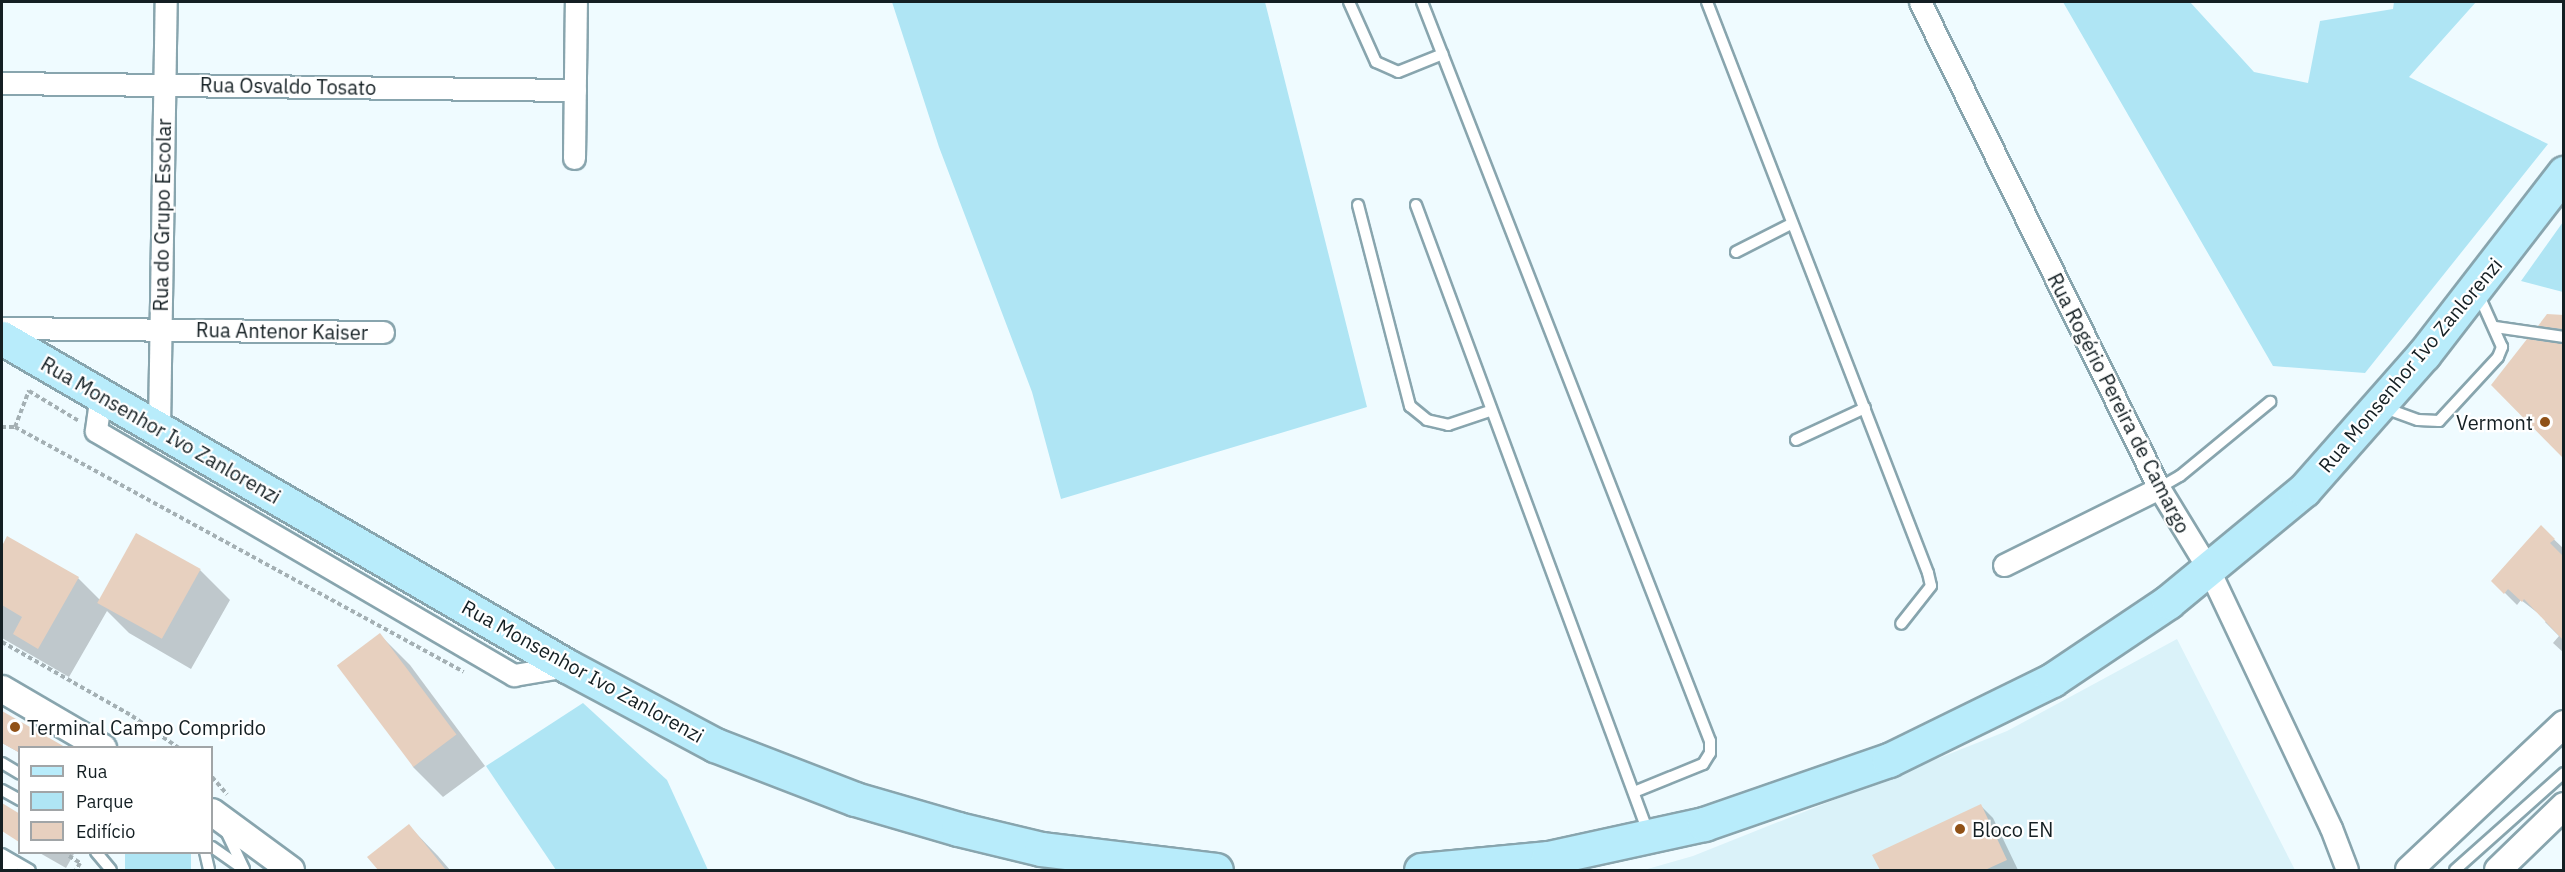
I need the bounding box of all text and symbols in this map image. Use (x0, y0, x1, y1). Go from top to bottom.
street label: Rua Osvaldo Tosato (200, 72, 376, 100)
street label: Rua do Grupo Escolar (148, 118, 176, 312)
street label: Rua Monsenhor Ivo Zanlorenzi (2313, 253, 2507, 477)
street label: Rua Rogério Pereira de Camargo (2043, 269, 2195, 537)
street label: Rua Antenor Kaiser (196, 317, 368, 345)
street label: Rua Monsenhor Ivo Zanlorenzi (37, 351, 285, 509)
place label: Vermont (2456, 410, 2533, 434)
marker: Vermont (2538, 415, 2552, 429)
street label: Rua Monsenhor Ivo Zanlorenzi (458, 594, 708, 748)
place label: Terminal Campo Comprido (27, 715, 266, 739)
marker: Terminal Campo Comprido (8, 720, 22, 734)
legend (18, 746, 213, 854)
text: Rua (76, 760, 107, 783)
text: Parque (76, 790, 133, 813)
place label: Bloco EN (1972, 817, 2053, 841)
text: Edifício (76, 820, 135, 843)
marker: Bloco EN (1953, 822, 1967, 836)

